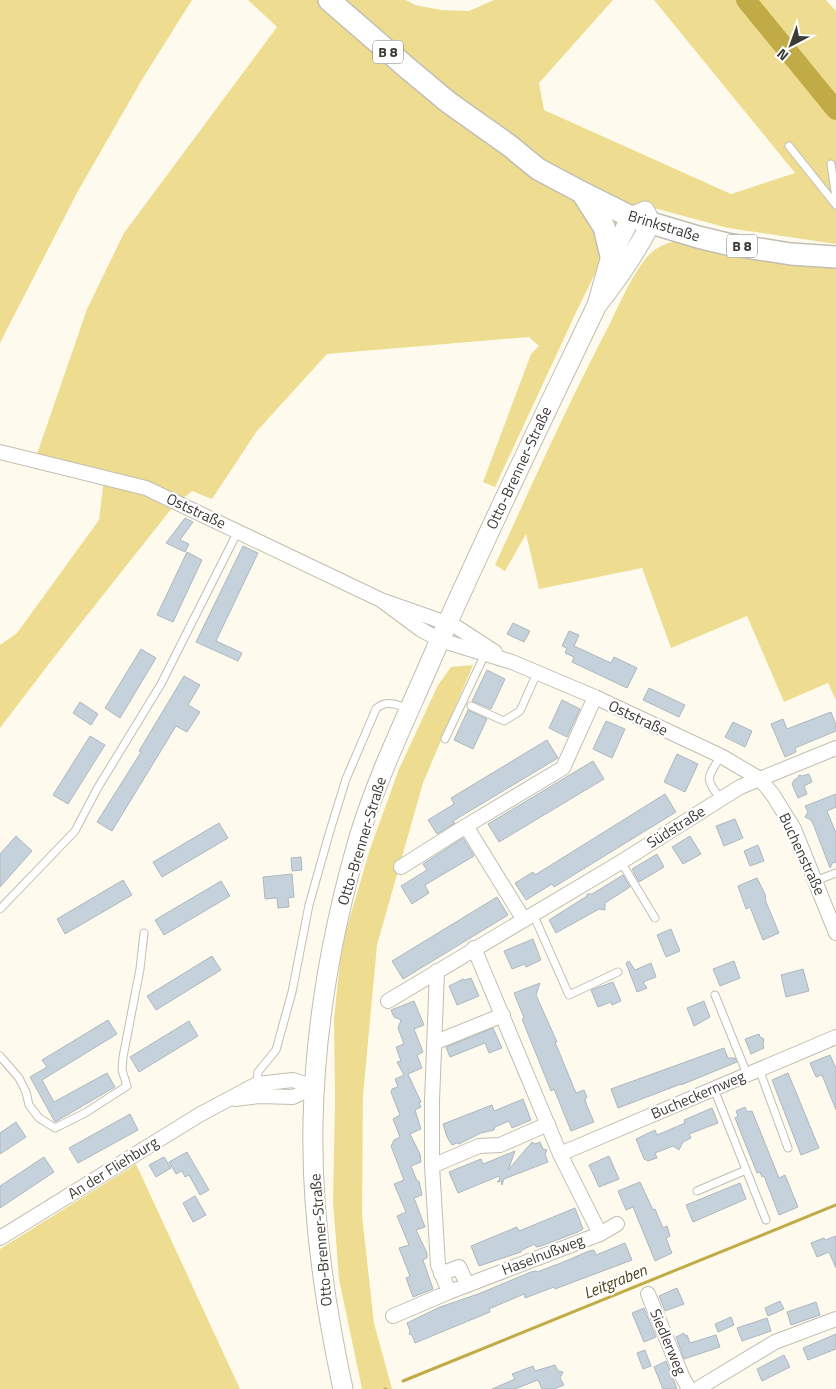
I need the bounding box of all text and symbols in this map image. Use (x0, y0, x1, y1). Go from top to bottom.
north arrow (766, 20, 816, 70)
road number: B 8 (373, 41, 403, 64)
text: N (772, 44, 793, 66)
street label: Brinkstraße (625, 204, 703, 247)
road number: B 8 (727, 235, 757, 258)
street label: Otto-Brenner-Straße (480, 403, 557, 533)
street label: Oststraße (163, 487, 230, 534)
street label: Oststraße (605, 694, 672, 741)
street label: Otto-Brenner-Straße (331, 774, 392, 908)
street label: Südstraße (642, 800, 709, 854)
street label: Buchenstraße (773, 809, 832, 899)
street label: Bucheckernweg (647, 1064, 749, 1125)
street label: An der Fliehburg (63, 1130, 163, 1205)
street label: Otto-Brenner-Straße (303, 1173, 338, 1307)
street label: Haselnußweg (498, 1228, 588, 1281)
water label: Leitgraben (580, 1257, 651, 1305)
street label: Siedlerweg (644, 1305, 693, 1379)

